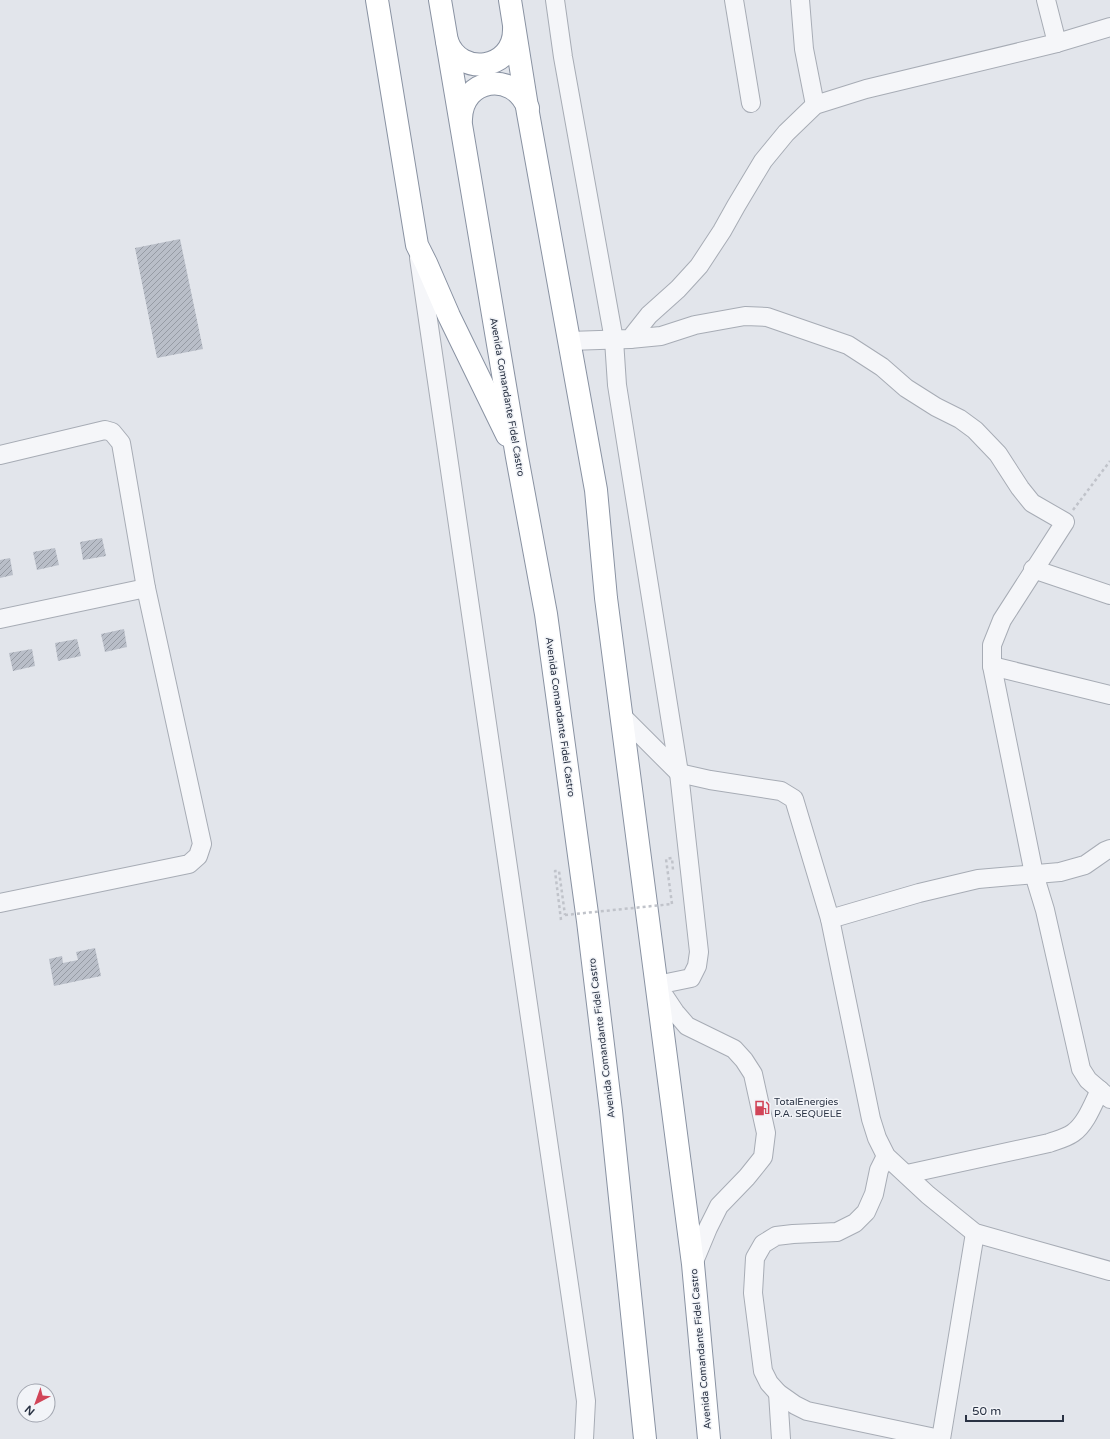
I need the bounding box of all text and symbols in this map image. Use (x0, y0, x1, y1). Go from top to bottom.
street label: Avenida Comandante Fidel Castro (487, 317, 527, 477)
street label: Avenida Comandante Fidel Castro (543, 636, 577, 798)
street label: Avenida Comandante Fidel Castro (586, 957, 618, 1119)
place label: TotalEnergies P.A. SEQUELE (774, 1096, 842, 1120)
fuel station icon: TotalEnergies P.A. SEQUELE (753, 1099, 771, 1117)
street label: Avenida Comandante Fidel Castro (688, 1268, 714, 1430)
north arrow (16, 1383, 56, 1423)
scale bar (966, 1397, 1063, 1423)
text: N (22, 1402, 37, 1418)
text: 50 m (972, 1404, 1001, 1418)

